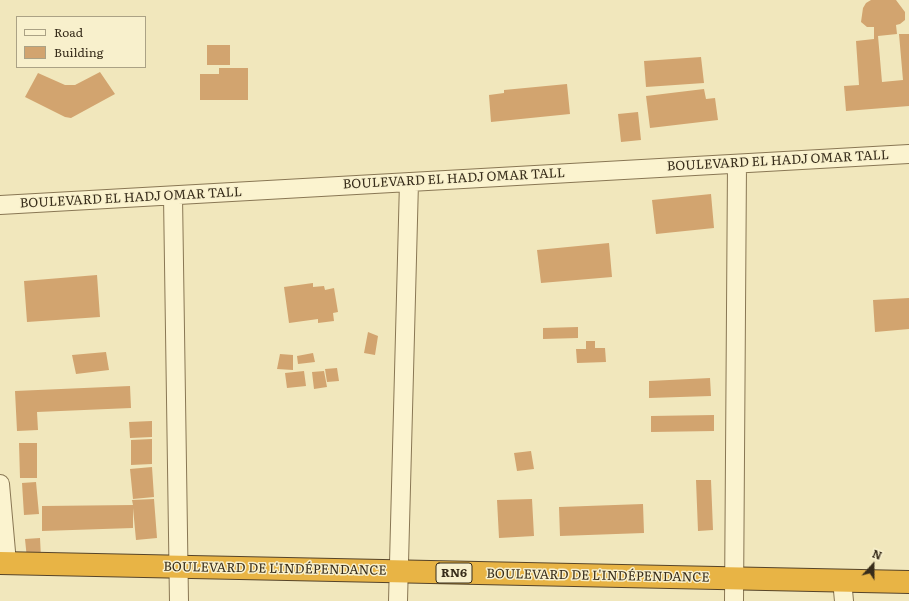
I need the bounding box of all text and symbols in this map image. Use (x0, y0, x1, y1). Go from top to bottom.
legend (16, 16, 146, 68)
text: Road (54, 23, 83, 41)
text: Building (54, 43, 103, 61)
street label: BOULEVARD EL HADJ OMAR TALL (666, 147, 890, 175)
street label: BOULEVARD EL HADJ OMAR TALL (342, 165, 566, 193)
street label: BOULEVARD EL HADJ OMAR TALL (19, 184, 243, 212)
north arrow (853, 545, 893, 585)
text: N (870, 545, 884, 563)
street label: BOULEVARD DE L'INDÉPENDANCE (163, 559, 387, 579)
road number: RN6 (436, 563, 472, 583)
street label: BOULEVARD DE L'INDÉPENDANCE (486, 566, 710, 586)

